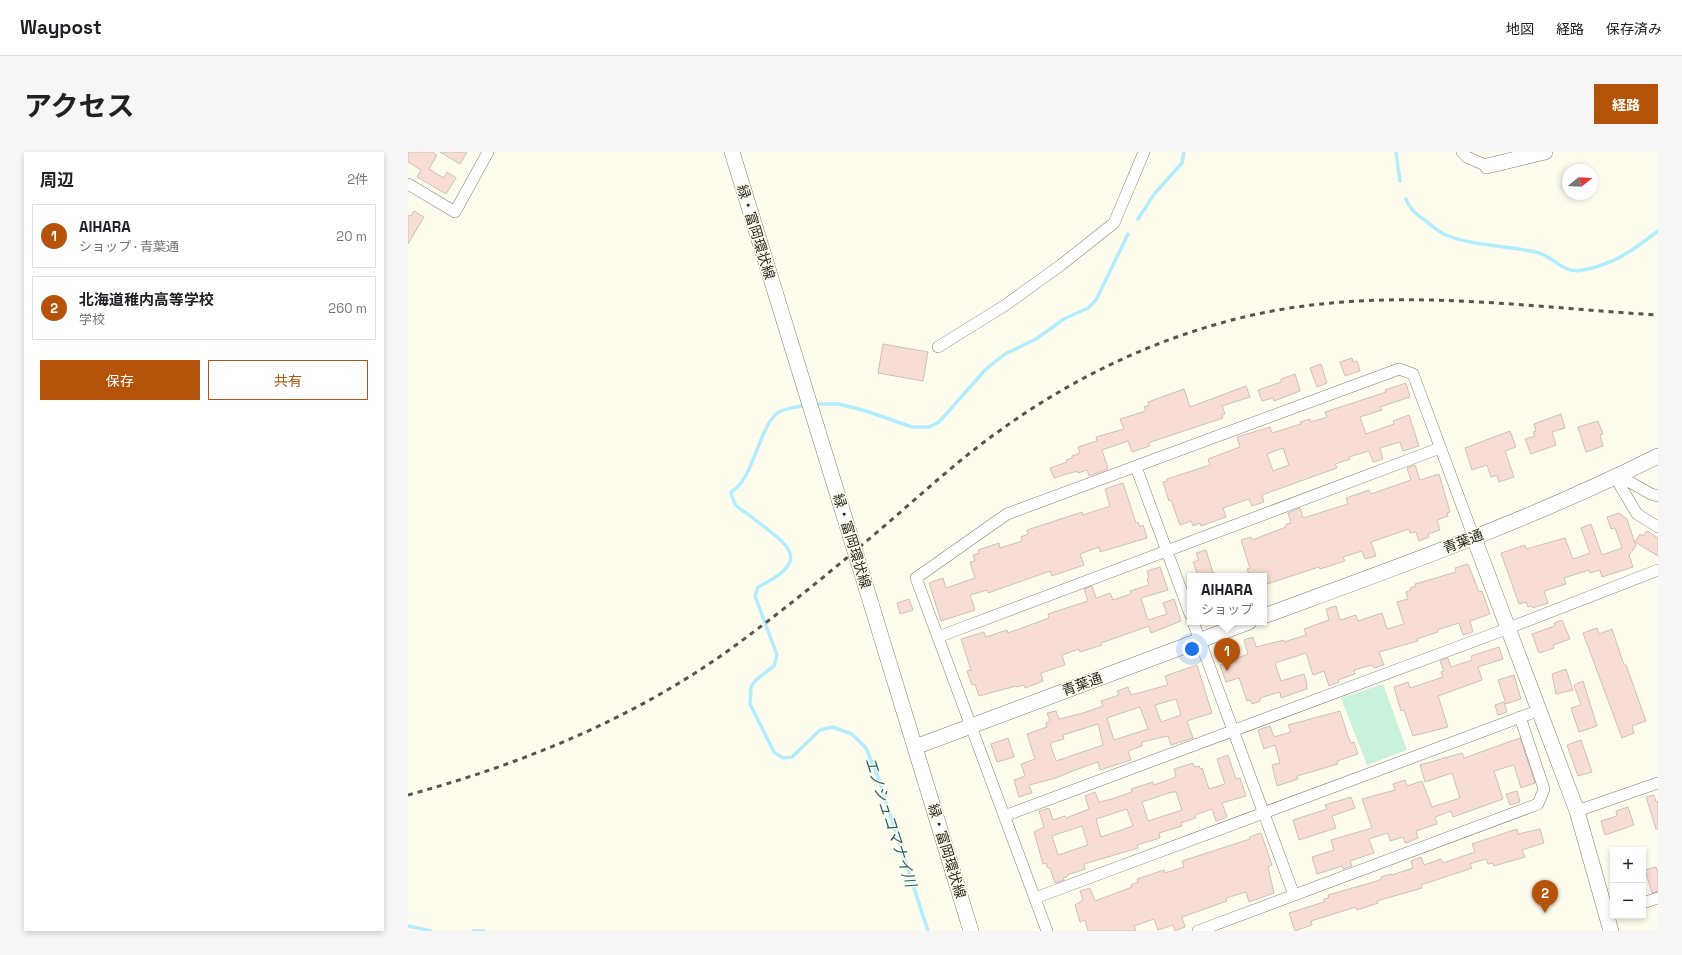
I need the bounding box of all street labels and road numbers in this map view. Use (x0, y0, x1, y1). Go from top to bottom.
street label: 緑・富岡環状線 (733, 183, 779, 281)
street label: 緑・富岡環状線 (829, 492, 875, 590)
street label: 青葉通 (1440, 525, 1486, 557)
street label: 青葉通 (1059, 668, 1105, 700)
street label: 緑・富岡環状線 (924, 802, 970, 900)

